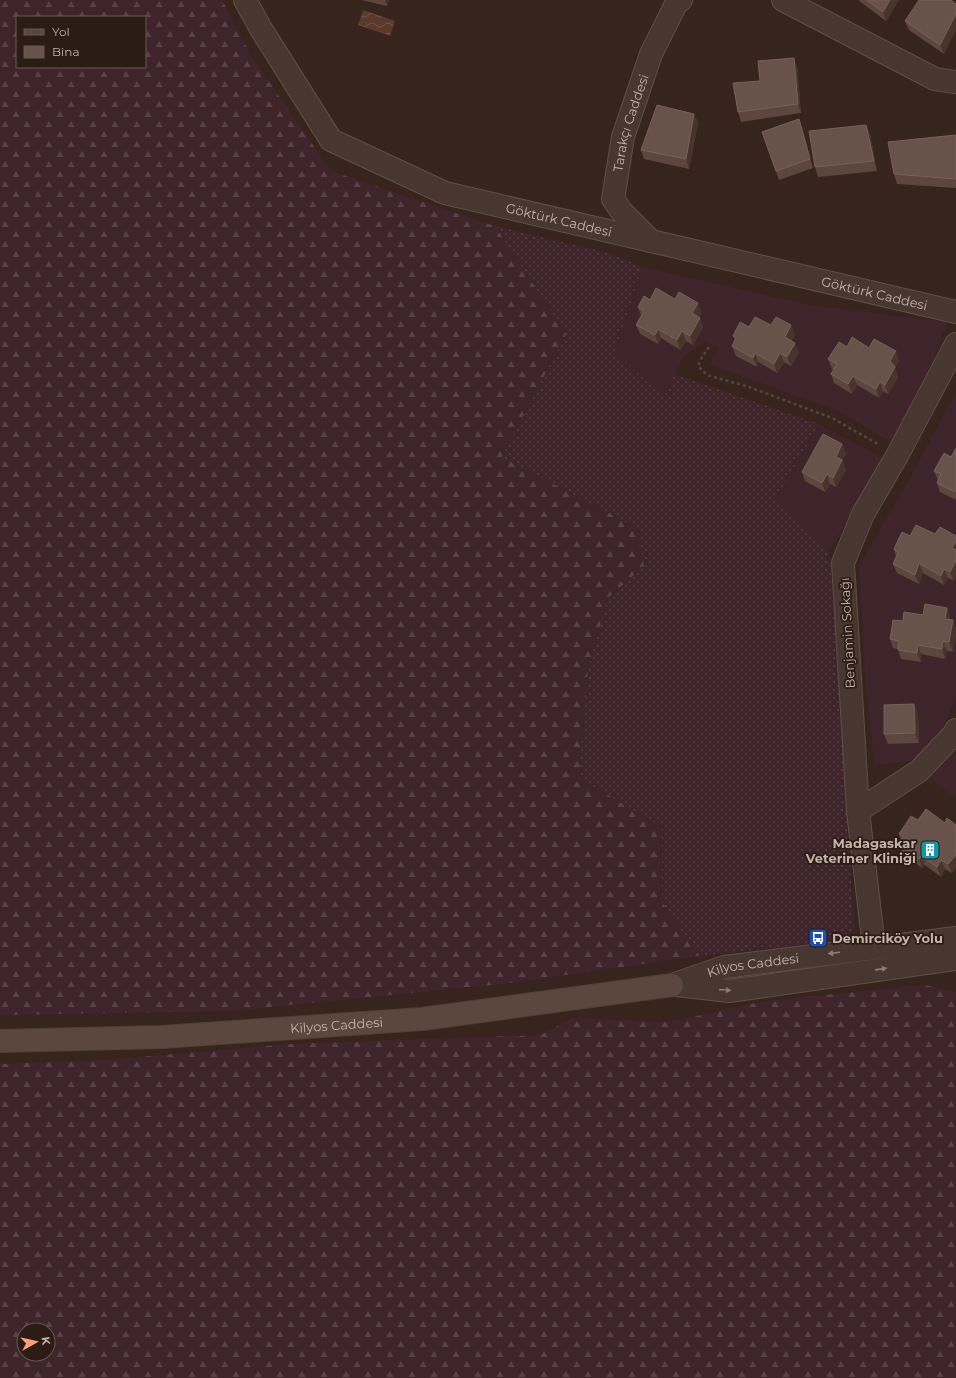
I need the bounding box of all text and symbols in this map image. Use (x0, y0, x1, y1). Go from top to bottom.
legend (16, 16, 146, 68)
text: Yol (52, 24, 70, 39)
text: Bina (52, 44, 79, 59)
street label: Tarakçı Caddesi (610, 72, 652, 173)
street label: Göktürk Caddesi (504, 199, 614, 240)
street label: Göktürk Caddesi (820, 273, 929, 313)
street label: Benjamin Sokağı (836, 577, 858, 689)
place label: Madagaskar Veteriner Kliniği (805, 835, 916, 866)
building icon: Madagaskar Veteriner Kliniği (919, 839, 941, 861)
bus stop icon: Demirciköy Yolu (807, 927, 829, 949)
place label: Demirciköy Yolu (832, 930, 943, 946)
street label: Kilyos Caddesi (705, 950, 800, 980)
one-way arrow (828, 950, 840, 956)
one-way arrow (875, 966, 887, 972)
one-way arrow (718, 987, 731, 994)
street label: Kilyos Caddesi (290, 1014, 384, 1036)
north arrow (16, 1322, 56, 1362)
text: K (38, 1336, 54, 1346)

